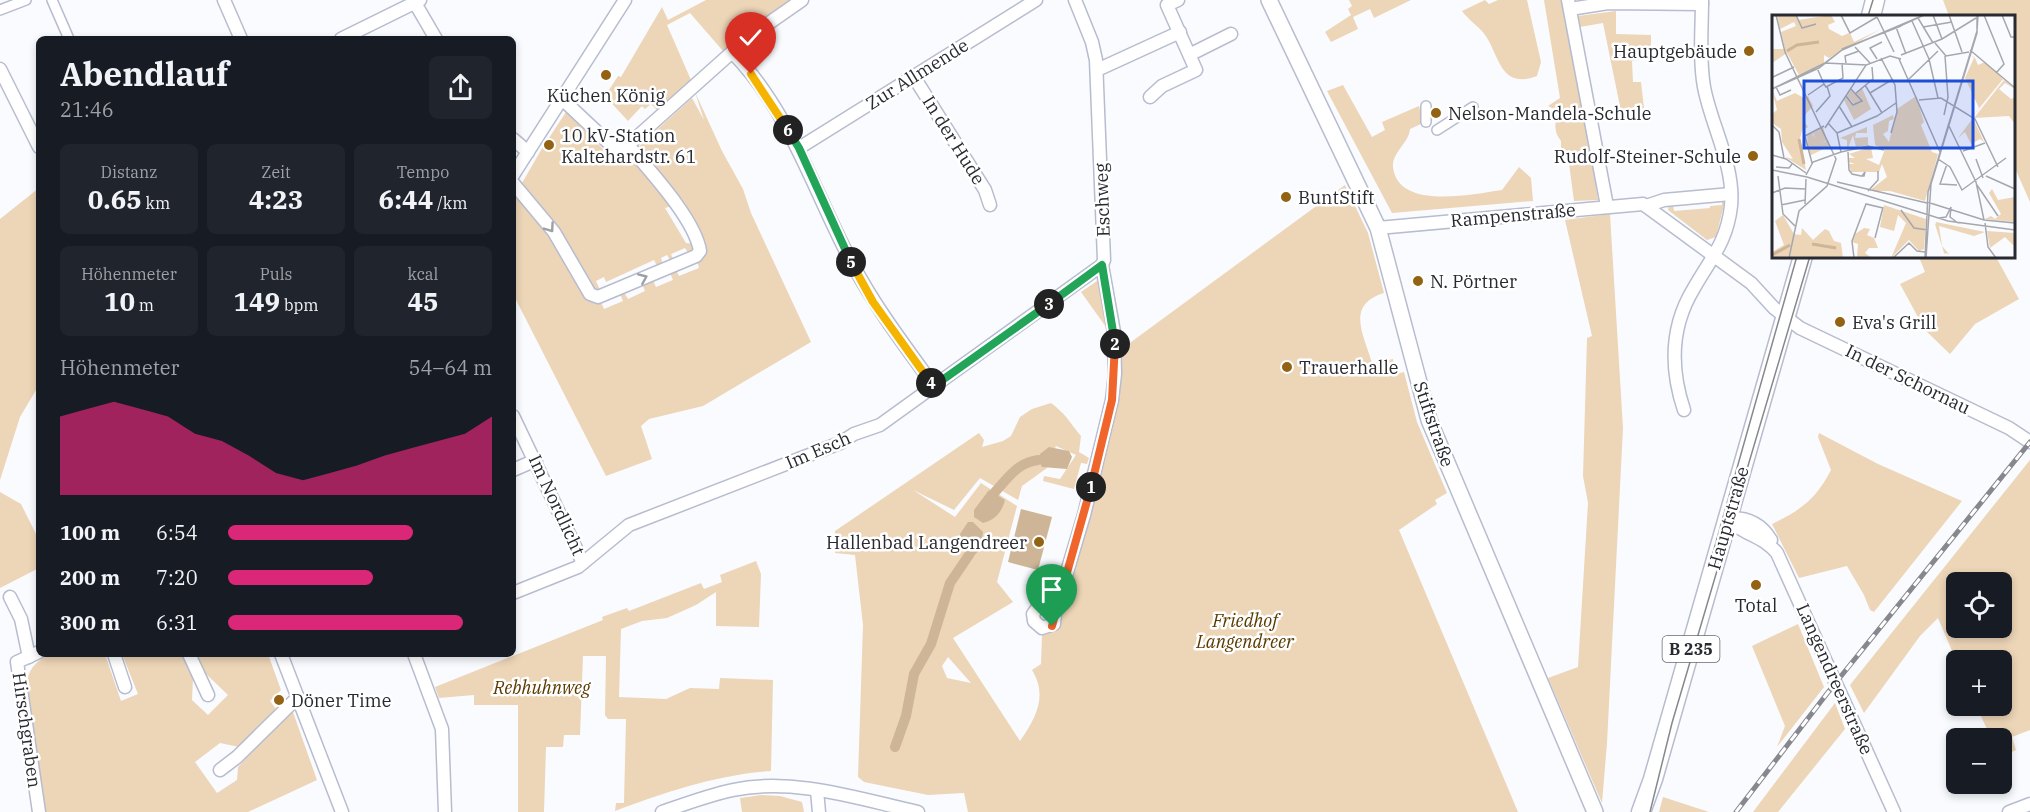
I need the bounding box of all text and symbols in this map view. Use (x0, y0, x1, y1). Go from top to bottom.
pin (725, 12, 776, 74)
inset map (1772, 15, 2015, 258)
icon: check (734, 21, 767, 54)
street label: Zur Allmende (861, 33, 973, 115)
place label: Hauptgebäude (1613, 40, 1737, 63)
marker: Hauptgebäude (1742, 44, 1756, 58)
text: Abendlauf (60, 52, 229, 95)
button: share (429, 56, 492, 119)
marker: Küchen König (599, 68, 613, 82)
place label: Küchen König (547, 84, 666, 107)
street label: In der Hude (918, 91, 990, 189)
text: 21:46 (60, 96, 114, 123)
place label: Nelson-Mandela-Schule (1448, 102, 1651, 125)
marker: Nelson-Mandela-Schule (1429, 106, 1443, 120)
pin: 6 (773, 115, 803, 145)
text: 6 (783, 120, 793, 140)
place label: 10 kV-Station Kaltehardstr. 61 (561, 124, 696, 168)
marker: 10 kV-Station Kaltehardstr. 61 (542, 138, 556, 152)
place label: Rudolf-Steiner-Schule (1554, 145, 1741, 168)
marker: Rudolf-Steiner-Schule (1746, 149, 1760, 163)
text: Distanz (101, 162, 157, 182)
text: Zeit (261, 162, 291, 182)
text: Tempo (397, 162, 449, 182)
street label: Eschweg (1089, 162, 1115, 237)
text: 0.65 (88, 182, 142, 216)
text: 4:23 (249, 182, 303, 216)
text: 6:44 (379, 182, 433, 216)
place label: BuntStift (1298, 186, 1374, 209)
marker: BuntStift (1279, 190, 1293, 204)
text: km (142, 193, 170, 213)
text: /km (433, 193, 467, 213)
street label: Rampenstraße (1450, 198, 1576, 232)
one-way arrow (543, 221, 554, 232)
pin: 5 (836, 247, 866, 277)
text: 5 (846, 252, 856, 272)
text: Höhenmeter (81, 264, 177, 284)
text: Puls (260, 264, 292, 284)
text: kcal (408, 264, 438, 284)
place label: N. Pörtner (1430, 270, 1517, 293)
one-way arrow (637, 273, 648, 285)
marker: N. Pörtner (1411, 274, 1425, 288)
text: 10 (104, 284, 135, 318)
text: 149 (233, 284, 280, 318)
text: 45 (407, 284, 439, 318)
pin: 3 (1034, 289, 1064, 319)
text: 3 (1044, 294, 1054, 314)
text: m (135, 295, 154, 315)
text: bpm (280, 295, 319, 315)
place label: Eva's Grill (1852, 311, 1936, 334)
marker: Eva's Grill (1833, 315, 1847, 329)
pin: 2 (1100, 329, 1130, 359)
text: 2 (1110, 334, 1120, 354)
street label: In der Schornau (1842, 339, 1974, 419)
text: Höhenmeter (60, 354, 179, 381)
text: 54–64 m (409, 354, 492, 381)
place label: Trauerhalle (1299, 356, 1398, 379)
marker: Trauerhalle (1280, 360, 1294, 374)
pin: 4 (916, 368, 946, 398)
text: 4 (926, 373, 936, 393)
street label: Stiftstraße (1409, 378, 1459, 470)
street label: Im Esch (782, 426, 854, 474)
street label: Im Nordlicht (524, 451, 590, 559)
street label: Hauptstraße (1702, 464, 1754, 572)
pin: 1 (1076, 472, 1106, 502)
text: 1 (1086, 477, 1096, 497)
text: 100 m (60, 519, 120, 546)
text: 6:54 (156, 519, 198, 546)
place label: Hallenbad Langendreer (826, 531, 1027, 554)
marker: Hallenbad Langendreer (1032, 535, 1046, 549)
text: 200 m (60, 564, 120, 591)
text: 7:20 (156, 564, 198, 591)
pin (1026, 564, 1077, 626)
map controls (1946, 572, 2012, 794)
button: locate (1946, 572, 2012, 638)
icon: arrive (1035, 573, 1068, 606)
marker: Total (1749, 578, 1763, 592)
place label: Total (1735, 594, 1777, 617)
street label: Langendreerstraße (1791, 600, 1879, 758)
text: 300 m (60, 609, 120, 636)
text: 6:31 (156, 609, 198, 636)
park label: Friedhof Langendreer (1195, 609, 1295, 653)
road number: B 235 (1662, 636, 1720, 662)
button: + (1946, 650, 2012, 716)
street label: Hirschgraben (7, 671, 47, 789)
park label: Rebhuhnweg (492, 676, 591, 699)
place label: Döner Time (291, 689, 391, 712)
marker: Döner Time (272, 693, 286, 707)
button: − (1946, 728, 2012, 794)

